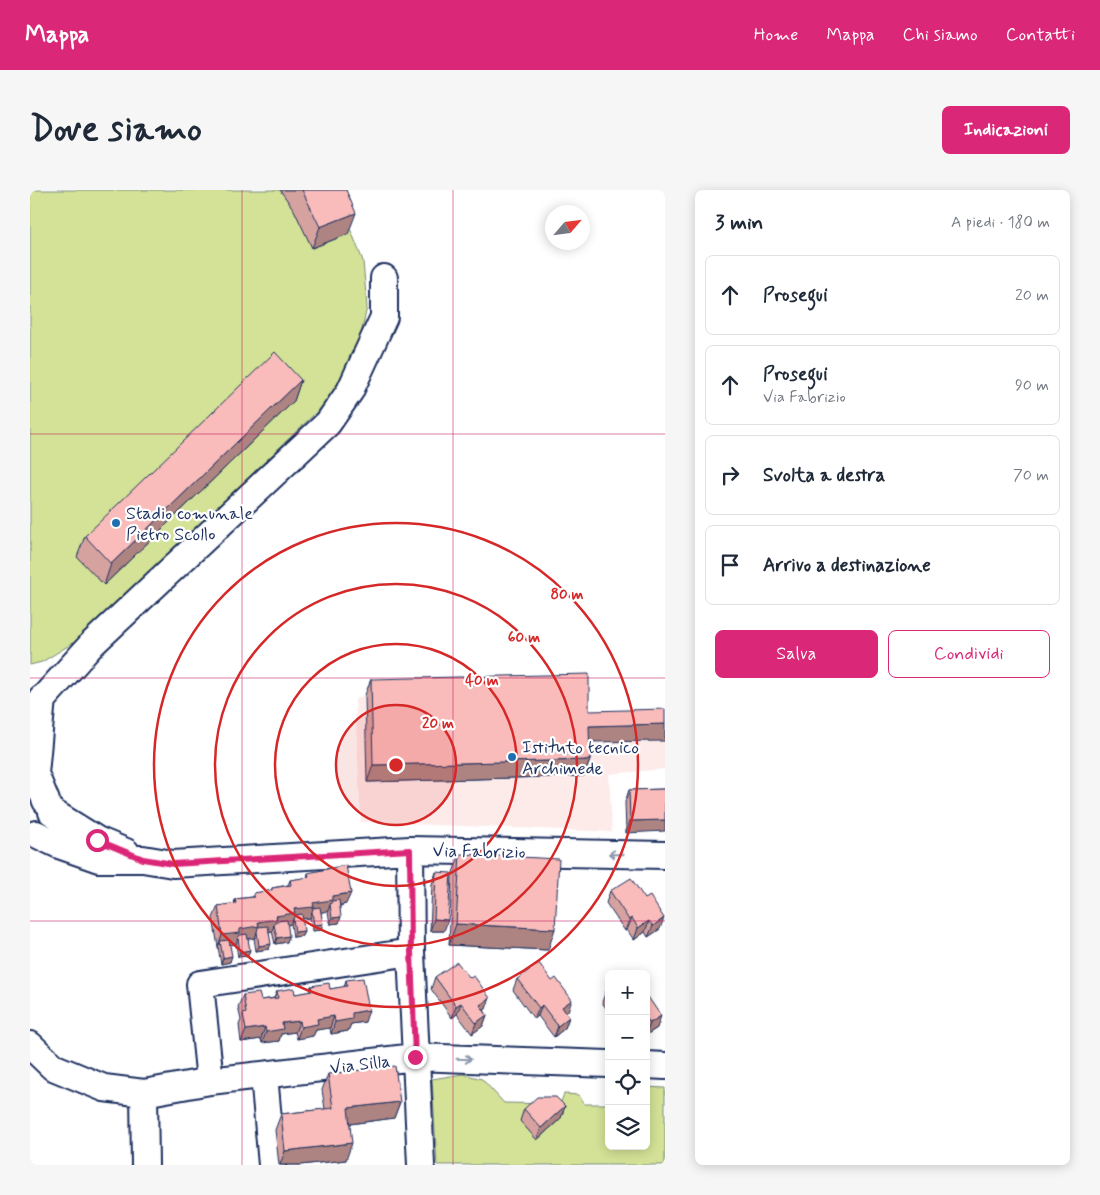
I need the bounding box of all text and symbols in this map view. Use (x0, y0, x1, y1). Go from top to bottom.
text: Mappa (25, 20, 89, 51)
text: Home (754, 23, 798, 47)
text: Mappa (826, 23, 875, 47)
text: Chi siamo (903, 23, 978, 47)
text: Contatti (1006, 23, 1075, 47)
button: Indicazioni (942, 106, 1070, 154)
text: Dove siamo (30, 107, 202, 153)
north arrow (545, 205, 590, 250)
text: 3 min (715, 209, 763, 237)
text: A piedi · 180 m (951, 212, 1050, 233)
icon: ahead (716, 281, 744, 309)
text: Prosegui (763, 283, 828, 308)
text: 20 m (1015, 285, 1049, 306)
text: Prosegui (763, 362, 828, 387)
icon: ahead (716, 371, 744, 399)
text: 90 m (1015, 375, 1049, 396)
text: Via Fabrizio (763, 387, 846, 408)
icon: right (716, 461, 744, 489)
text: Svolta a destra (763, 463, 885, 488)
text: 70 m (1013, 465, 1049, 486)
place label: Stadio comunale Pietro Scollo (126, 502, 253, 547)
marker: Stadio comunale Pietro Scollo (110, 517, 122, 529)
icon: arrive (716, 551, 744, 579)
text: Arrivo a destinazione (763, 553, 931, 578)
text: 80 m (550, 585, 584, 605)
text: 60 m (508, 628, 540, 648)
button: Salva (715, 630, 878, 678)
button: Condividi (888, 630, 1050, 678)
text: 40 m (465, 671, 499, 691)
text: 20 m (422, 714, 454, 734)
place label: Istituto tecnico Archimede (522, 736, 639, 781)
marker: Istituto tecnico Archimede (506, 751, 518, 763)
centre of rings (387, 756, 405, 774)
route start (86, 829, 109, 852)
street label: Via Fabrizio (432, 839, 526, 865)
one-way arrow (609, 850, 625, 859)
map controls (605, 970, 650, 1150)
button: + (605, 970, 650, 1015)
button: − (605, 1015, 650, 1060)
route end (404, 1046, 427, 1069)
street label: Via Silla (329, 1049, 392, 1081)
one-way arrow (456, 1054, 472, 1063)
button: locate (605, 1060, 650, 1105)
button: layers (605, 1105, 650, 1150)

